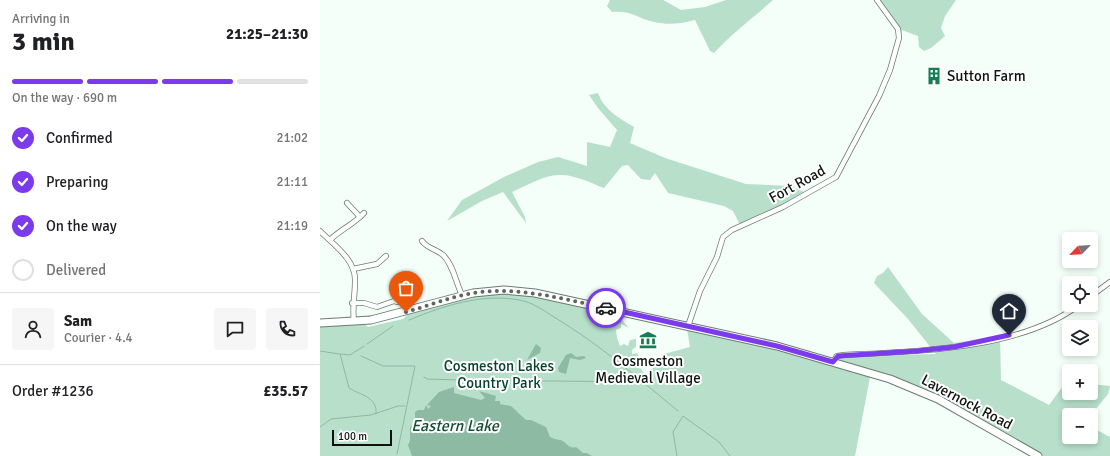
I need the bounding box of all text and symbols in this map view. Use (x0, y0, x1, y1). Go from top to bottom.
text: Arriving in (12, 11, 70, 27)
text: 21:25–21:30 (226, 25, 308, 43)
text: 3 min (12, 26, 75, 58)
building icon: Sutton Farm (924, 66, 944, 86)
place label: Sutton Farm (947, 67, 1026, 85)
text: On the way · 690 m (12, 90, 117, 106)
icon: check (12, 127, 34, 149)
text: Confirmed (46, 129, 113, 147)
text: 21:02 (276, 130, 308, 146)
street label: Fort Road (766, 161, 828, 207)
icon: check (12, 171, 34, 193)
text: Preparing (46, 173, 109, 191)
text: 21:11 (276, 174, 308, 190)
icon: check (12, 215, 34, 237)
text: On the way (46, 217, 117, 235)
text: 21:19 (276, 218, 308, 234)
north arrow (1062, 232, 1098, 268)
map controls (1062, 232, 1098, 444)
text: Delivered (46, 261, 106, 279)
pin (389, 271, 423, 312)
button: locate (1062, 276, 1098, 312)
icon: bag (395, 277, 417, 299)
courier (586, 288, 626, 328)
pin (992, 294, 1026, 335)
icon: car (595, 297, 617, 319)
icon: home (998, 300, 1020, 322)
button: person (12, 308, 54, 350)
button: chat (214, 308, 256, 350)
button: phone (266, 308, 308, 350)
text: Sam (64, 312, 92, 330)
button: layers (1062, 320, 1098, 356)
text: Courier · 4.4 (64, 330, 133, 346)
museum icon: Cosmeston Medieval Village (638, 330, 658, 350)
place label: Cosmeston Medieval Village (595, 352, 701, 387)
park label: Cosmeston Lakes Country Park (444, 357, 555, 392)
button: + (1062, 364, 1098, 400)
street label: Lavernock Road (918, 370, 1016, 434)
text: Order #1236 (12, 382, 94, 400)
text: £35.57 (263, 382, 308, 400)
button: − (1062, 408, 1098, 444)
water label: Eastern Lake (411, 416, 500, 436)
scale bar (332, 428, 392, 447)
text: 100 m (338, 430, 367, 443)

